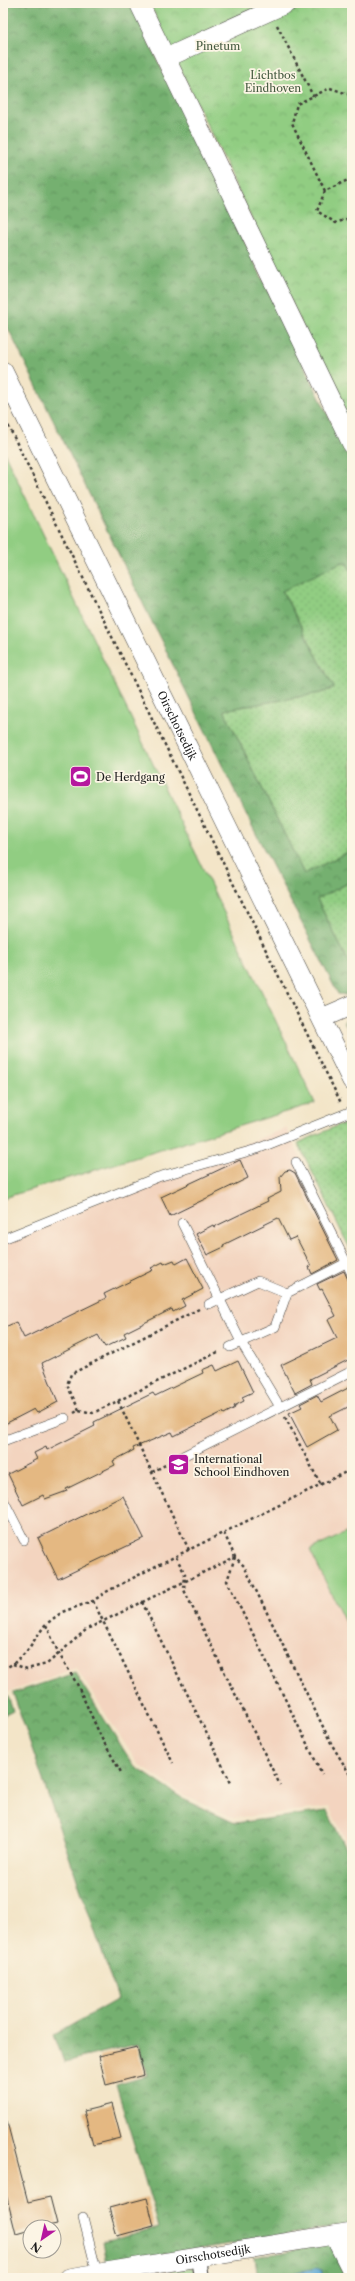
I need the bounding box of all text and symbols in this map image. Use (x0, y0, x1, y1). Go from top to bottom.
park label: Pinetum (196, 39, 241, 53)
park label: Lichtbos Eindhoven (245, 68, 301, 95)
street label: Oirschotsedijk (154, 688, 201, 763)
sports icon: De Herdgang (68, 764, 94, 790)
place label: De Herdgang (96, 770, 165, 784)
school or university icon: International School Eindhoven (165, 1452, 191, 1478)
place label: International School Eindhoven (194, 1452, 290, 1479)
north arrow (22, 2219, 62, 2259)
text: N (28, 2239, 44, 2256)
street label: Oirschotsedijk (175, 2241, 252, 2268)

